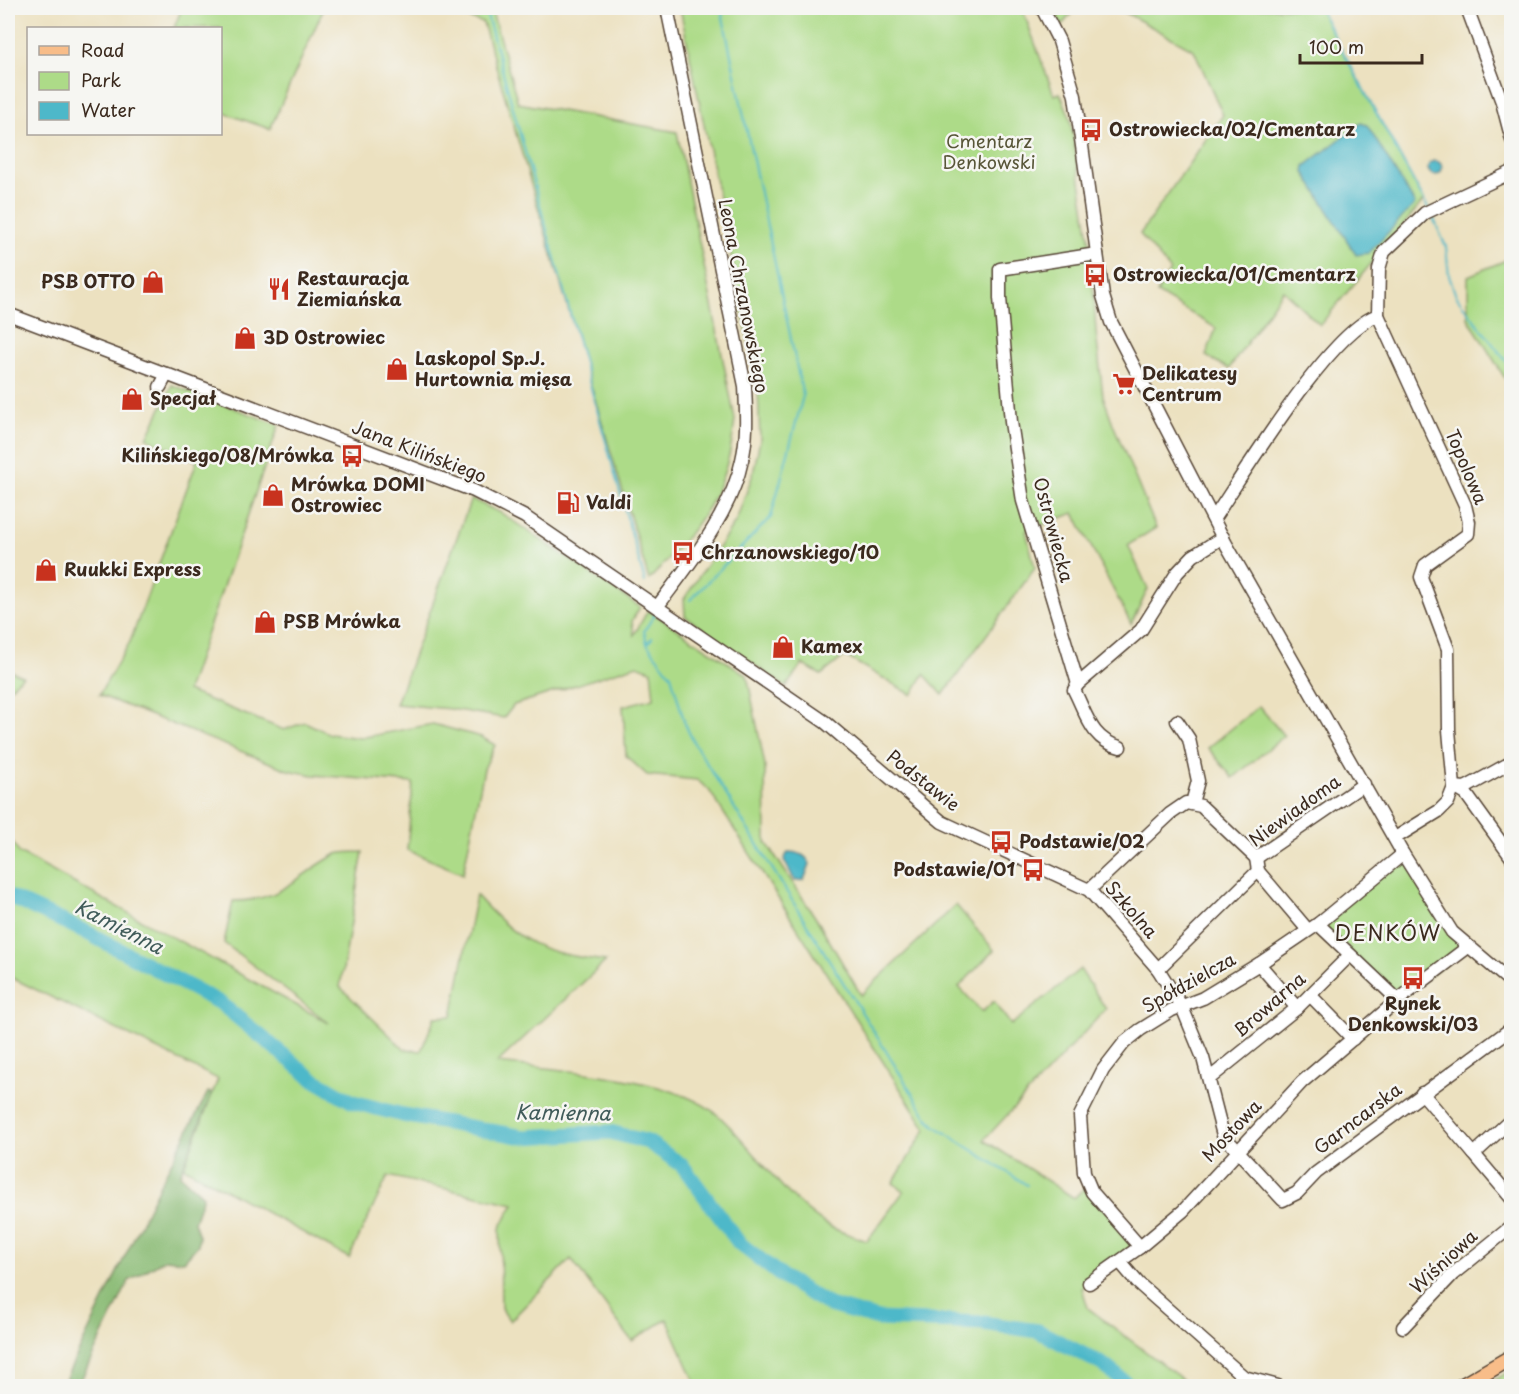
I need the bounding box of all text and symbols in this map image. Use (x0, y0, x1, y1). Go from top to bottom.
legend (27, 27, 222, 135)
scale bar (1300, 27, 1422, 65)
text: 100 m (1309, 33, 1364, 60)
text: Road (81, 36, 125, 63)
text: Park (81, 66, 121, 93)
text: Water (81, 96, 136, 123)
place label: Ostrowiecka/02/Cmentarz (1109, 115, 1355, 142)
bus stop icon: Ostrowiecka/02/Cmentarz (1078, 117, 1104, 143)
park label: Cmentarz Denkowski (942, 127, 1036, 175)
street label: Leona Chrzanowskiego (712, 196, 777, 395)
place label: Ostrowiecka/01/Cmentarz (1113, 260, 1356, 287)
bus stop icon: Ostrowiecka/01/Cmentarz (1082, 262, 1108, 288)
place label: Restauracja Ziemiańska (297, 264, 409, 312)
place label: PSB OTTO (41, 267, 135, 294)
shop icon: PSB OTTO (140, 269, 166, 295)
restaurant icon: Restauracja Ziemiańska (266, 276, 292, 302)
place label: 3D Ostrowiec (263, 323, 385, 350)
shop icon: 3D Ostrowiec (232, 325, 258, 351)
place label: Laskopol Sp.J. Hurtownia mięsa (415, 344, 572, 392)
shop icon: Laskopol Sp.J. Hurtownia mięsa (384, 356, 410, 382)
place label: Delikatesy Centrum (1142, 359, 1237, 407)
supermarket icon: Delikatesy Centrum (1111, 371, 1137, 397)
place label: Specjał (150, 384, 217, 411)
shop icon: Specjał (119, 386, 145, 412)
street label: Jana Kilińskiego (348, 412, 491, 489)
street label: Topolowa (1440, 425, 1496, 509)
place label: Kilińskiego/08/Mrówka (121, 441, 334, 468)
bus stop icon: Kilińskiego/08/Mrówka (339, 443, 365, 469)
place label: Mrówka DOMI Ostrowiec (291, 470, 424, 518)
street label: Ostrowiecka (1027, 474, 1082, 586)
shop icon: Mrówka DOMI Ostrowiec (260, 482, 286, 508)
place label: Valdi (586, 488, 631, 515)
fuel station icon: Valdi (555, 490, 581, 516)
place label: Chrzanowskiego/10 (701, 538, 879, 565)
bus stop icon: Chrzanowskiego/10 (670, 540, 696, 566)
place label: Ruukki Express (64, 555, 201, 582)
shop icon: Ruukki Express (33, 557, 59, 583)
place label: PSB Mrówka (283, 607, 401, 634)
shop icon: PSB Mrówka (252, 609, 278, 635)
place label: Kamex (801, 632, 862, 659)
shop icon: Kamex (770, 634, 796, 660)
street label: Podstawie (882, 743, 966, 817)
street label: Niewiadoma (1243, 767, 1346, 852)
place label: Podstawie/02 (1019, 827, 1145, 854)
bus stop icon: Podstawie/02 (988, 829, 1014, 855)
place label: Podstawie/01 (893, 855, 1015, 882)
bus stop icon: Podstawie/01 (1020, 857, 1046, 883)
street label: Szkolna (1099, 874, 1165, 944)
water label: Kamienna (70, 891, 169, 961)
district label: DENKÓW (1334, 916, 1442, 948)
street label: Spółdzielcza (1137, 944, 1241, 1019)
street label: Browarna (1227, 964, 1311, 1043)
bus stop icon: Rynek Denkowski/03 (1400, 965, 1426, 991)
place label: Rynek Denkowski/03 (1348, 989, 1478, 1037)
street label: Garncarska (1307, 1075, 1408, 1160)
street label: Mostowa (1195, 1092, 1268, 1167)
water label: Kamienna (515, 1096, 612, 1128)
street label: Wiśniowa (1403, 1222, 1483, 1299)

